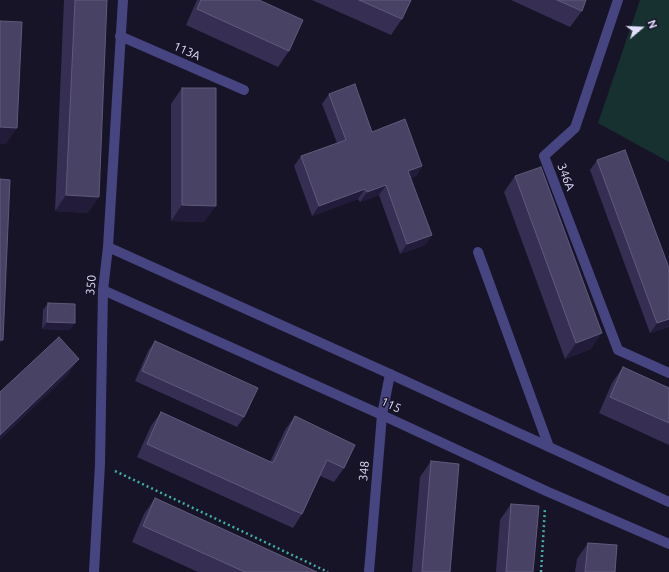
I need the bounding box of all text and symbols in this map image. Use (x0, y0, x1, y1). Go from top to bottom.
north arrow (621, 8, 661, 48)
text: N (645, 18, 659, 30)
street label: 113A (171, 39, 203, 63)
street label: 346A (554, 161, 578, 193)
street label: 350 (83, 274, 99, 296)
street label: 115 (379, 394, 403, 416)
street label: 348 (356, 460, 372, 482)

